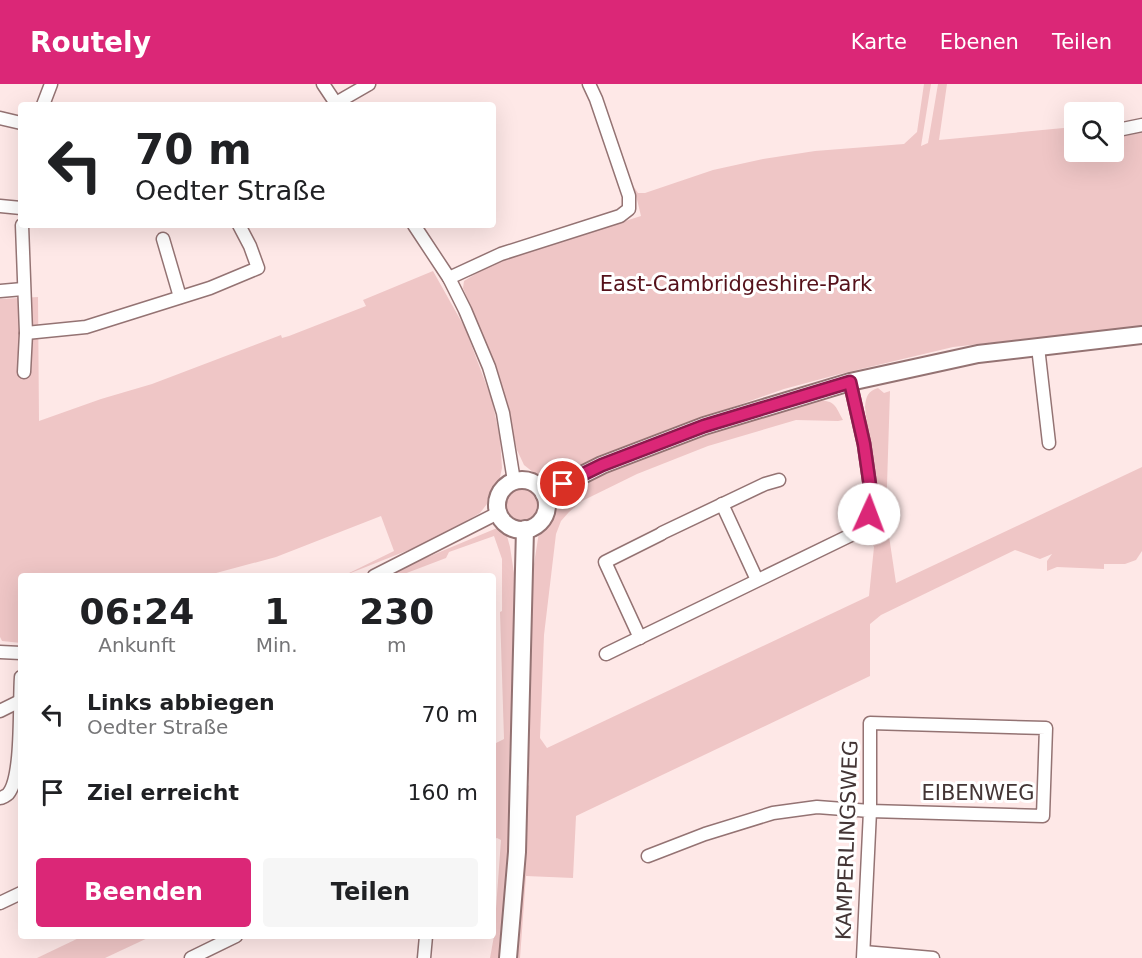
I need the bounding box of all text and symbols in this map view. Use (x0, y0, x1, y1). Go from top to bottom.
text: Routely (30, 26, 151, 59)
text: Karte (851, 30, 907, 54)
text: Ebenen (940, 30, 1019, 54)
text: Teilen (1052, 30, 1112, 54)
map controls (1064, 102, 1124, 162)
button: search (1064, 102, 1124, 162)
text: 70 m (135, 125, 252, 174)
icon: left (36, 126, 114, 204)
text: Oedter Straße (135, 175, 326, 206)
park label: East-Cambridgeshire-Park (600, 272, 873, 296)
pin (537, 458, 588, 509)
icon: arrive (546, 467, 579, 500)
position arrow (837, 482, 901, 546)
text: 06:24 (80, 591, 194, 632)
text: 1 (264, 591, 289, 632)
text: 230 (359, 591, 434, 632)
text: Ankunft (98, 633, 176, 657)
text: Min. (256, 633, 298, 657)
text: m (387, 633, 407, 657)
text: Links abbiegen (87, 690, 275, 715)
icon: left (36, 698, 69, 731)
text: 70 m (422, 702, 478, 727)
text: Oedter Straße (87, 715, 228, 739)
street label: KAMPERLINGSWEG (832, 740, 862, 940)
icon: arrive (36, 776, 69, 809)
text: Ziel erreicht (87, 780, 239, 805)
text: 160 m (408, 780, 478, 805)
street label: EIBENWEG (921, 781, 1035, 805)
button: Beenden (36, 858, 251, 927)
button: Teilen (263, 858, 478, 927)

